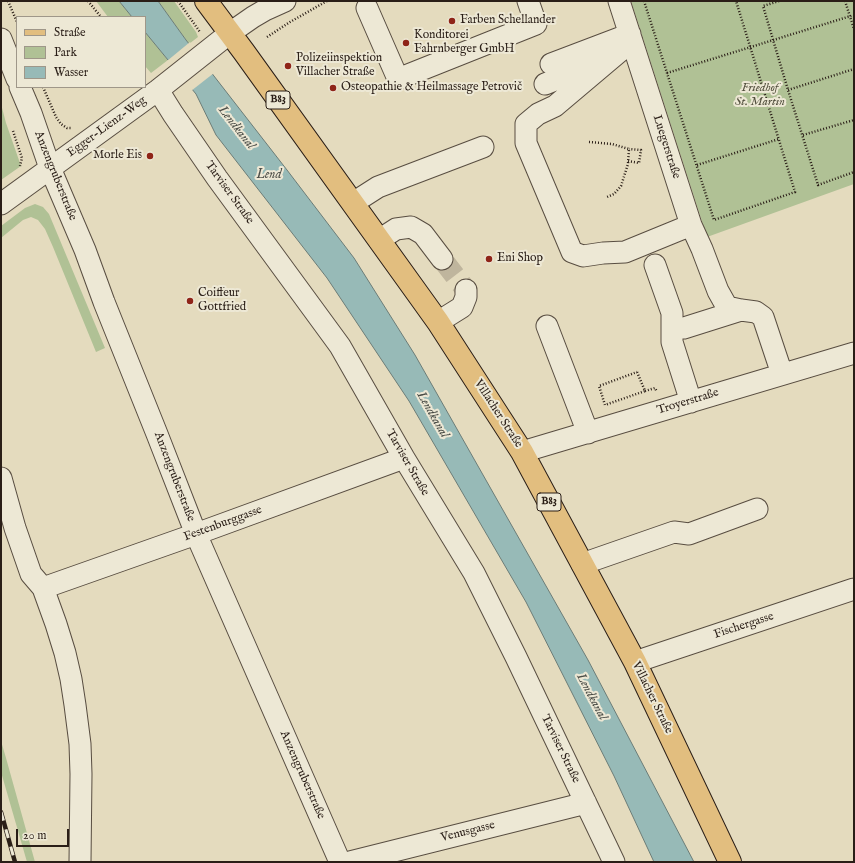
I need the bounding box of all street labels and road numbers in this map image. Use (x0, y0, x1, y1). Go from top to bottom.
road number: B83 (266, 91, 290, 109)
street label: Egger-Lienz-Weg (65, 93, 149, 161)
street label: Luegerstraße (649, 113, 683, 181)
street label: Anzengruberstraße (31, 129, 79, 223)
street label: Tarviser Straße (201, 159, 257, 227)
street label: Villacher Straße (471, 377, 525, 451)
street label: Troyerstraße (655, 386, 721, 418)
street label: Tarviser Straße (382, 427, 432, 499)
street label: Anzengruberstraße (150, 430, 198, 524)
road number: B83 (537, 493, 561, 511)
street label: Festenburggasse (182, 503, 264, 545)
street label: Fischergasse (712, 610, 776, 642)
street label: Villacher Straße (628, 660, 676, 736)
street label: Tarviser Straße (537, 712, 583, 786)
street label: Anzengruberstraße (276, 729, 328, 821)
street label: Venusgasse (440, 818, 496, 846)

